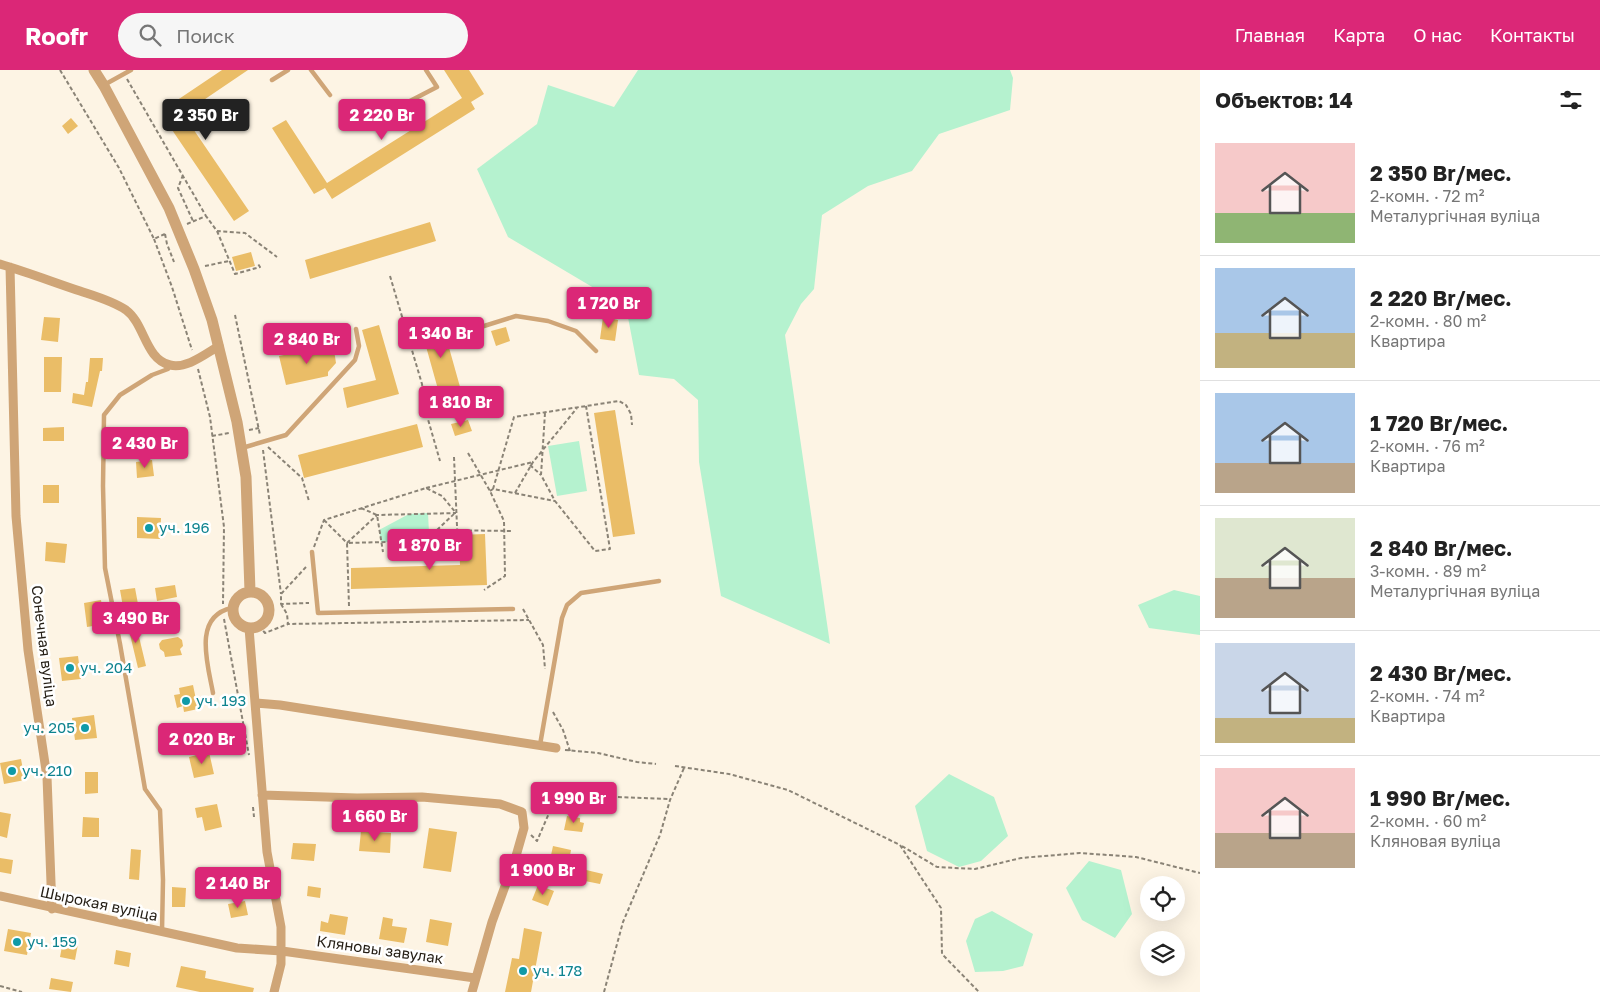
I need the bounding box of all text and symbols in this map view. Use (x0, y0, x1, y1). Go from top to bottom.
search box (118, 13, 468, 58)
text: Roofr (25, 21, 88, 50)
icon: search (136, 21, 164, 49)
text: Поиск (176, 24, 235, 47)
text: Главная (1235, 24, 1305, 46)
text: Карта (1333, 24, 1385, 46)
text: О нас (1413, 24, 1462, 46)
text: Контакты (1490, 24, 1575, 46)
icon: filters (1557, 86, 1585, 114)
text: Объектов: 14 (1215, 87, 1353, 113)
pin: 2 350 Br (154, 98, 258, 141)
pin: 2 220 Br (330, 98, 434, 141)
text: 2 350 Br (173, 105, 239, 125)
text: 2 220 Br (349, 105, 415, 125)
text: 2 350 Br/мес. (1370, 160, 1512, 186)
icon: home (1255, 163, 1315, 223)
text: 2-комн. · 72 m² (1370, 186, 1484, 206)
text: Металургічная вуліца (1370, 206, 1540, 226)
text: 2 220 Br/мес. (1370, 285, 1512, 311)
pin: 1 720 Br (557, 286, 661, 329)
icon: home (1255, 288, 1315, 348)
text: 1 720 Br (578, 293, 640, 313)
text: 2-комн. · 80 m² (1370, 311, 1486, 331)
pin: 1 340 Br (389, 316, 493, 359)
pin: 2 840 Br (255, 322, 359, 365)
text: 1 340 Br (409, 323, 473, 343)
text: 2 840 Br (274, 329, 340, 349)
text: Квартира (1370, 331, 1445, 351)
pin: 1 810 Br (409, 386, 513, 428)
text: 1 810 Br (430, 392, 492, 412)
text: 1 720 Br/мес. (1370, 410, 1508, 436)
icon: home (1255, 413, 1315, 473)
pin: 2 430 Br (93, 426, 197, 469)
text: 2 430 Br (112, 433, 178, 453)
text: 2-комн. · 76 m² (1370, 436, 1485, 456)
text: Квартира (1370, 456, 1445, 476)
place label: уч. 196 (159, 518, 210, 536)
marker: уч. 196 (143, 522, 155, 534)
pin: 1 870 Br (378, 528, 482, 571)
text: 1 870 Br (398, 535, 462, 555)
text: 2 840 Br/мес. (1370, 535, 1513, 561)
icon: home (1255, 538, 1315, 598)
text: 3-комн. · 89 m² (1370, 561, 1486, 581)
text: Металургічная вуліца (1370, 581, 1540, 601)
street label: Сонечная вуліца (29, 584, 61, 708)
pin: 3 490 Br (84, 602, 188, 644)
text: 3 490 Br (103, 608, 169, 628)
place label: уч. 204 (80, 658, 132, 676)
text: 2 430 Br/мес. (1370, 660, 1512, 686)
marker: уч. 204 (64, 662, 76, 674)
icon: home (1255, 663, 1315, 723)
text: 2-комн. · 74 m² (1370, 686, 1485, 706)
place label: уч. 193 (196, 691, 246, 709)
marker: уч. 193 (180, 695, 192, 707)
text: Квартира (1370, 706, 1445, 726)
place label: уч. 205 (23, 718, 75, 736)
marker: уч. 205 (79, 722, 91, 734)
pin: 2 020 Br (150, 722, 254, 765)
text: 2 020 Br (169, 729, 235, 749)
place label: уч. 210 (22, 761, 72, 779)
marker: уч. 210 (6, 765, 18, 777)
pin: 1 990 Br (522, 782, 626, 824)
text: 1 990 Br/мес. (1370, 785, 1511, 811)
text: 1 990 Br (542, 788, 606, 808)
icon: home (1255, 788, 1315, 848)
pin: 1 660 Br (323, 800, 427, 842)
text: 1 660 Br (343, 806, 407, 826)
text: 2-комн. · 60 m² (1370, 811, 1486, 831)
text: Кляновая вуліца (1370, 831, 1501, 851)
pin: 1 900 Br (491, 854, 595, 896)
text: 1 900 Br (511, 860, 575, 880)
pin: 2 140 Br (186, 866, 290, 909)
text: 2 140 Br (206, 873, 270, 893)
map controls (1140, 876, 1185, 976)
button: locate (1140, 876, 1185, 921)
street label: Шырокая вуліца (39, 882, 160, 924)
street label: Кляновы завулак (316, 931, 445, 967)
button: layers (1140, 931, 1185, 976)
place label: уч. 159 (27, 932, 77, 950)
marker: уч. 159 (11, 936, 23, 948)
place label: уч. 178 (533, 961, 583, 979)
marker: уч. 178 (517, 965, 529, 977)

